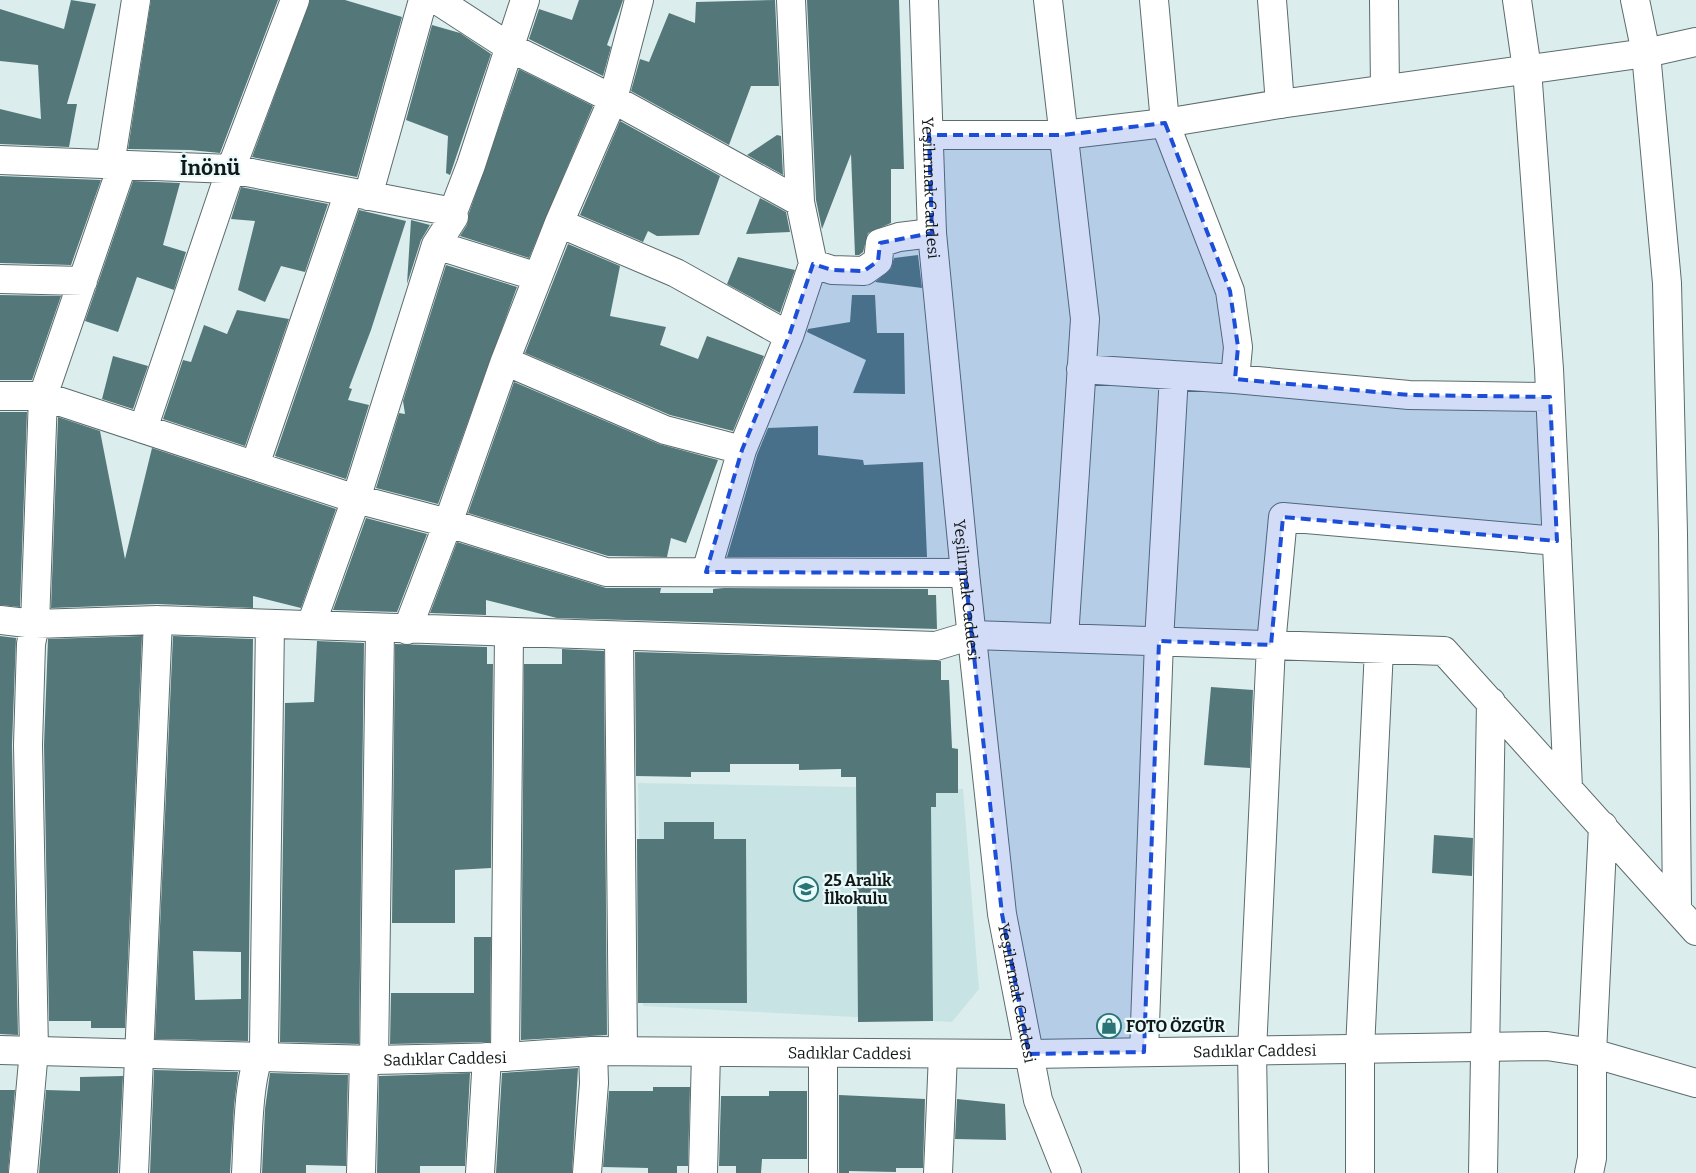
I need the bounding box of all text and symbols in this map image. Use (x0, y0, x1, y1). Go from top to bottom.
street label: Yeşilırmak Caddesi (919, 117, 944, 260)
district label: İnönü (180, 154, 240, 181)
street label: Yeşilırmak Caddesi (950, 519, 984, 662)
place label: 25 Aralık İlkokulu (824, 871, 892, 908)
school or university icon: 25 Aralık İlkokulu (793, 876, 819, 902)
street label: Yeşilırmak Caddesi (994, 921, 1040, 1065)
shop icon: FOTO ÖZGÜR (1096, 1013, 1122, 1039)
place label: FOTO ÖZGÜR (1126, 1017, 1225, 1036)
street label: Sadıklar Caddesi (1193, 1040, 1317, 1061)
street label: Sadıklar Caddesi (788, 1043, 912, 1063)
street label: Sadıklar Caddesi (383, 1047, 507, 1069)

